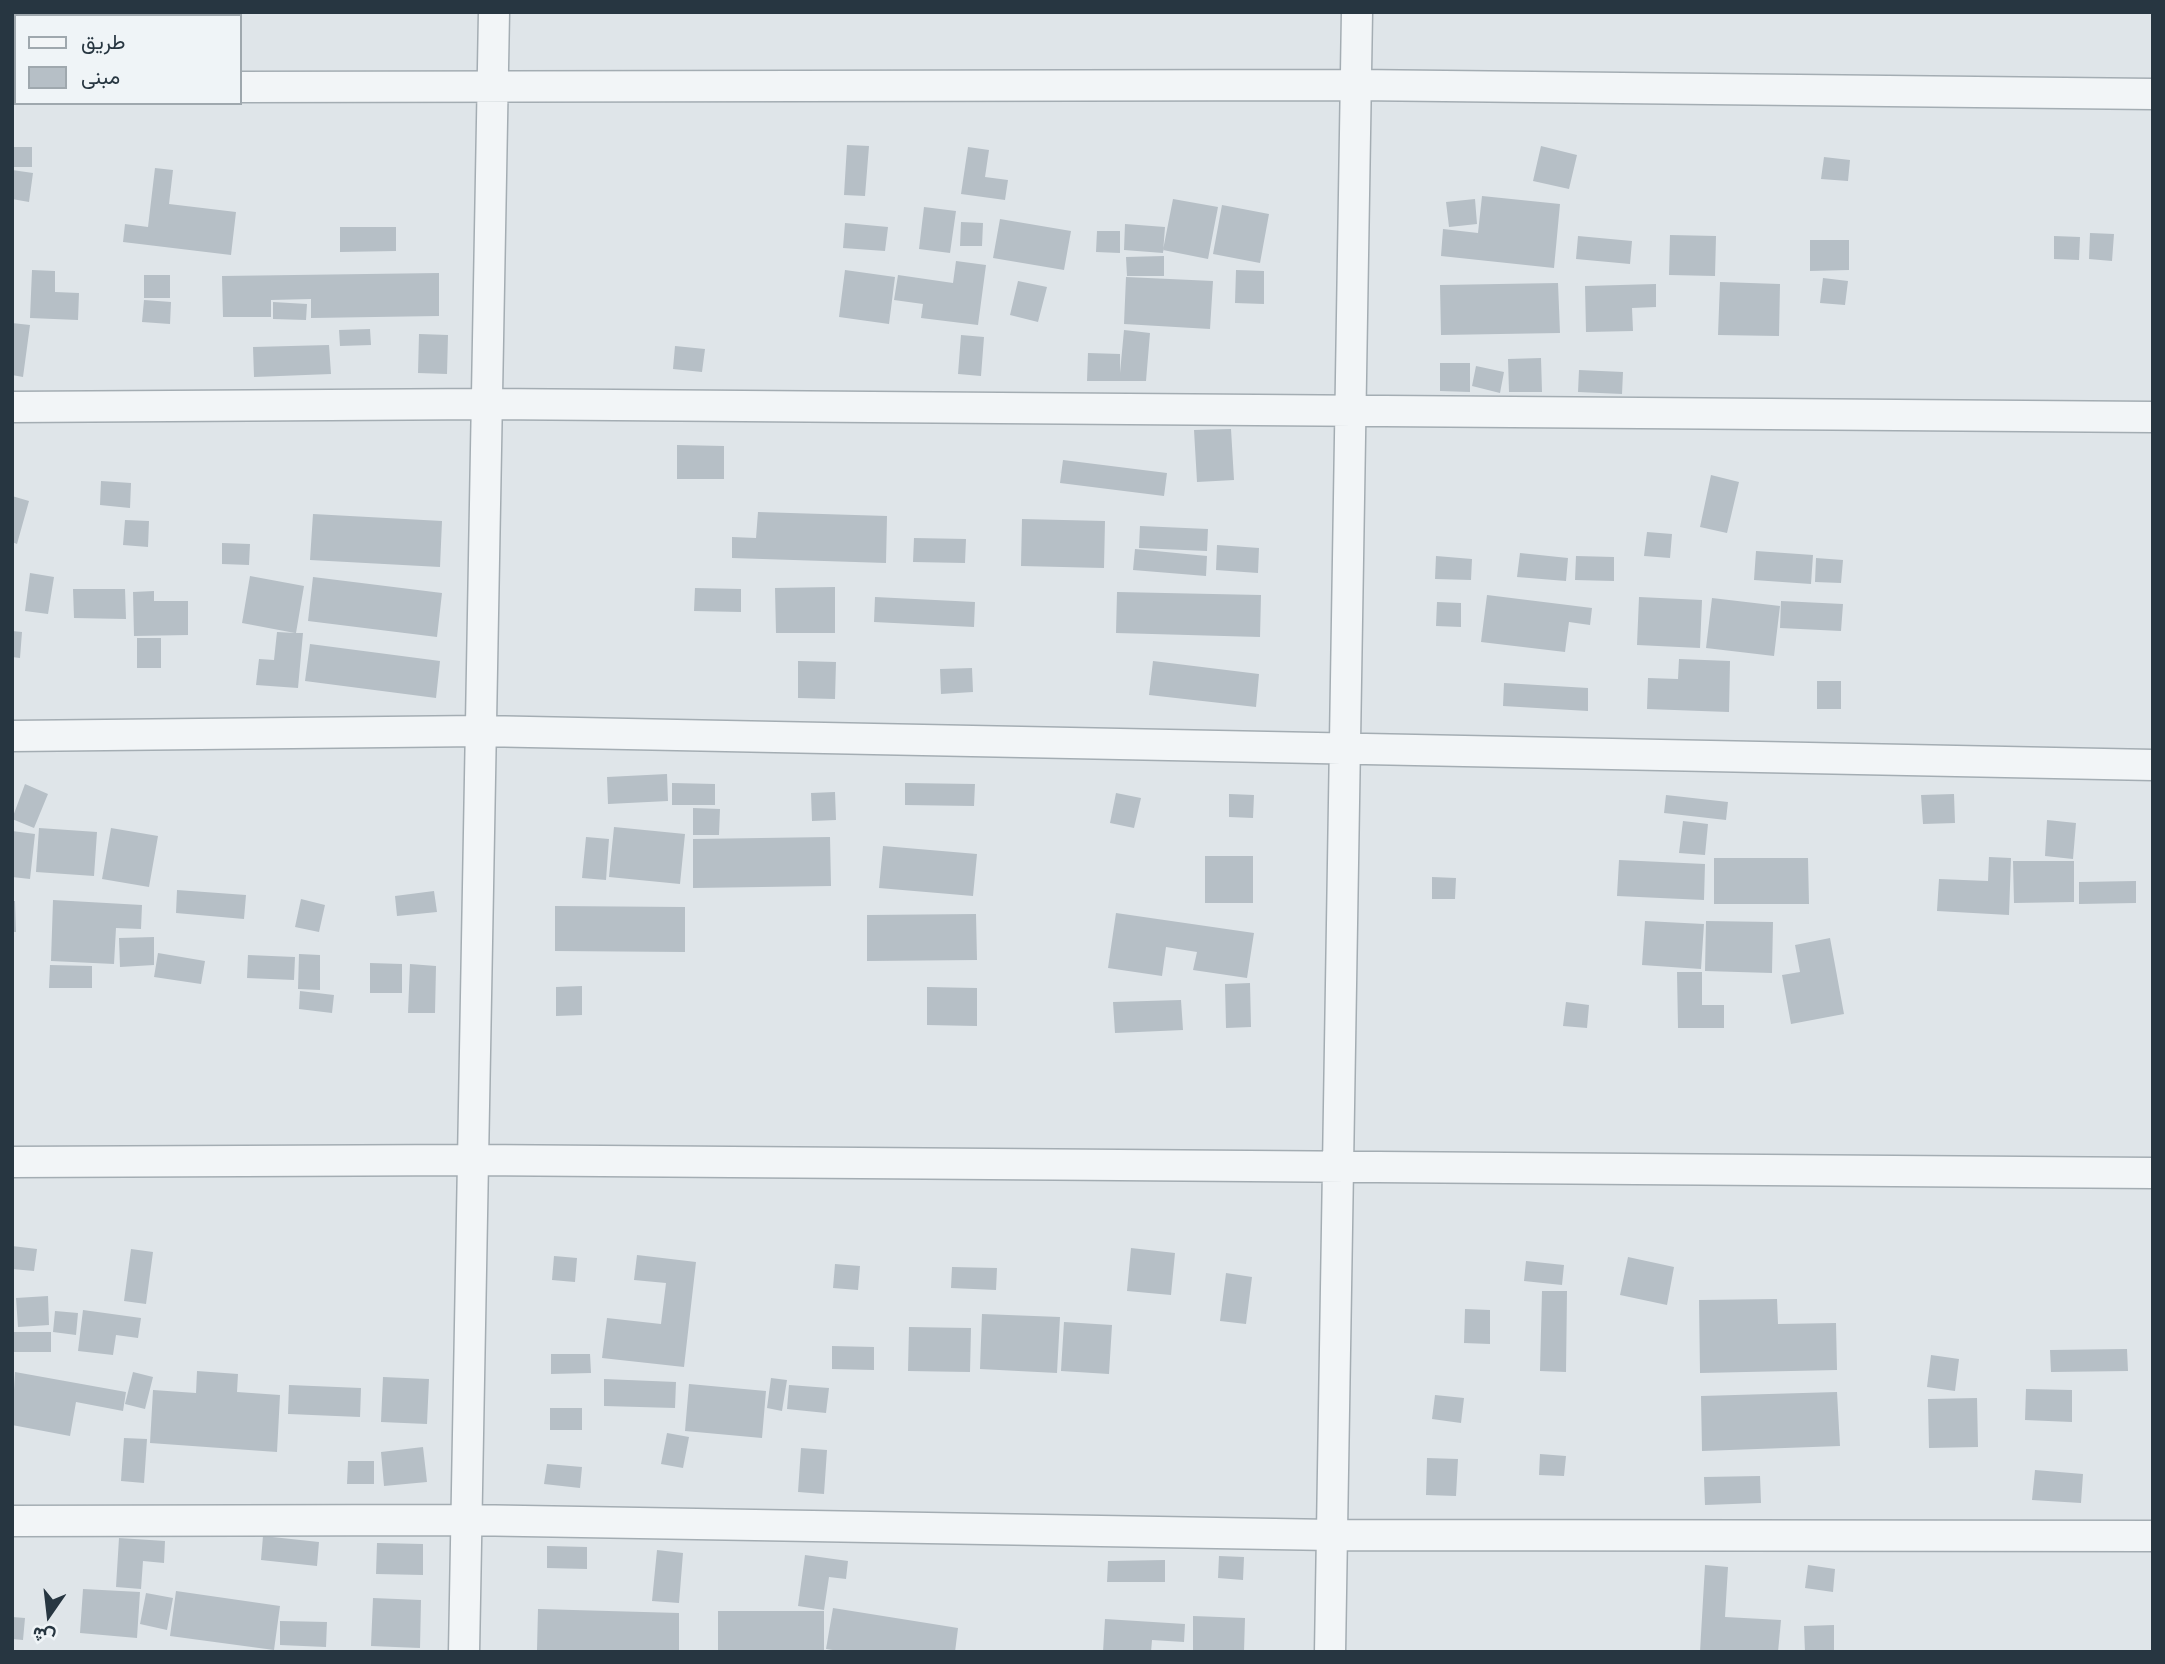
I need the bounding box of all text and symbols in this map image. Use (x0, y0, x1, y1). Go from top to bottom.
legend (14, 14, 242, 105)
text: طريق (81, 27, 126, 56)
text: مبنى (81, 62, 120, 91)
north arrow (14, 1580, 84, 1650)
text: ش (29, 1620, 58, 1652)

